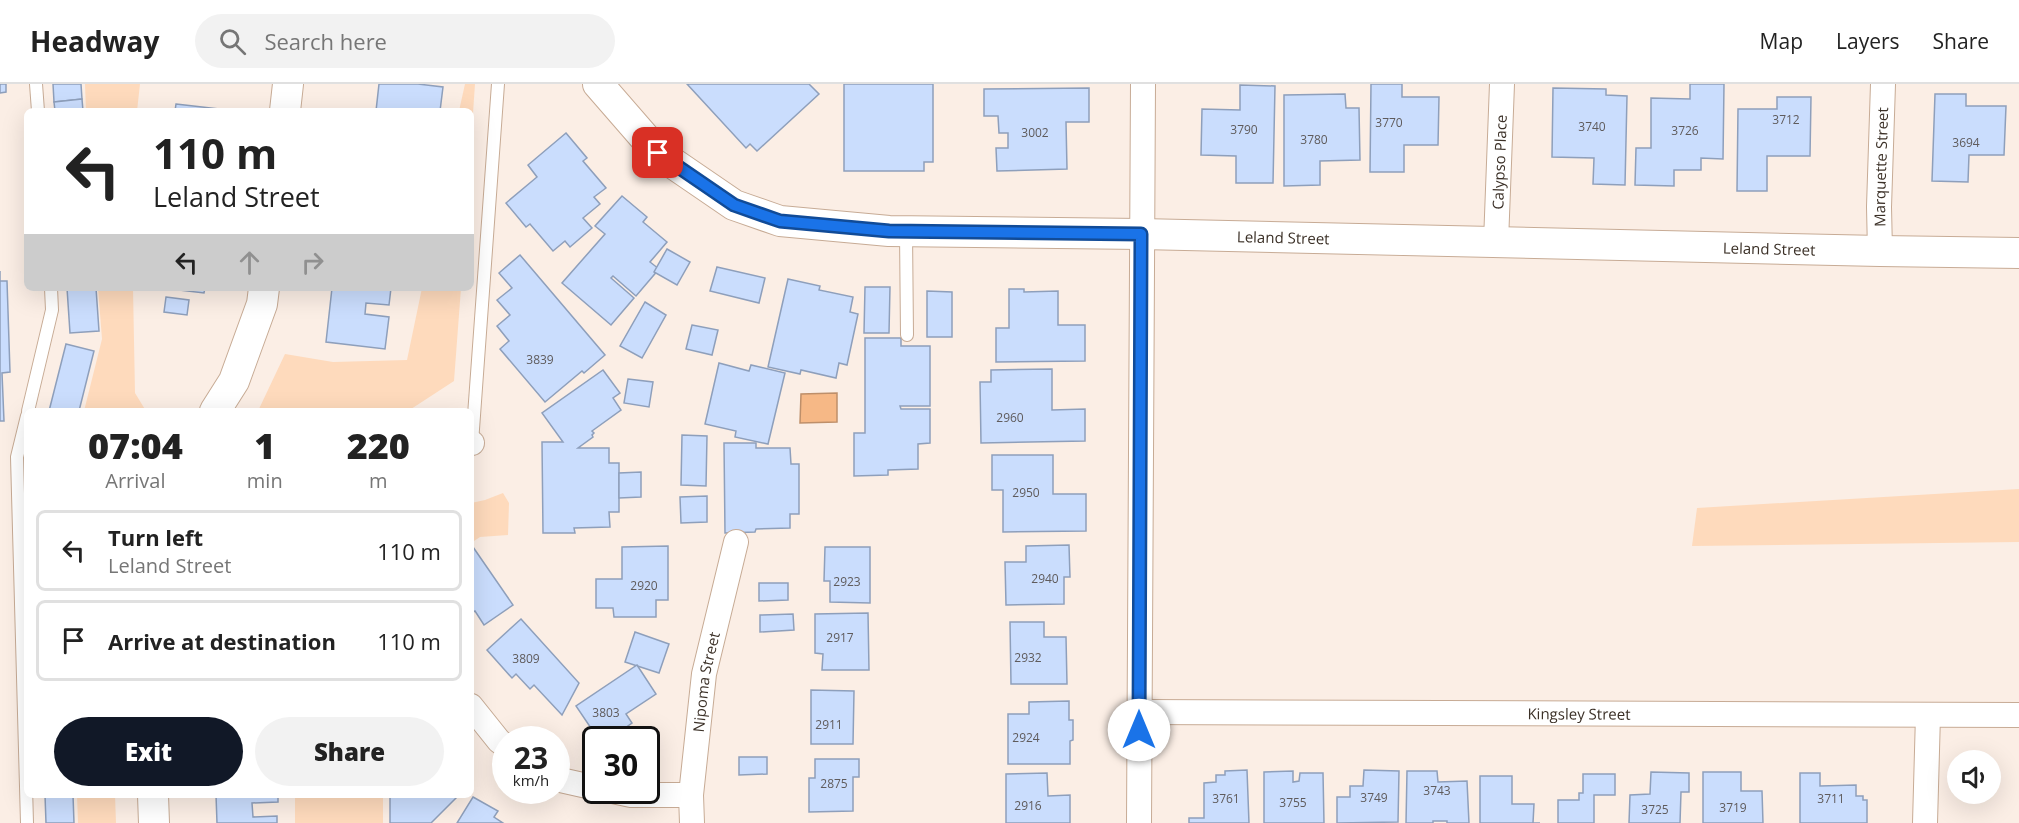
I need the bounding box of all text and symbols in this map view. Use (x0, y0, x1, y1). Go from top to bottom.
search box (195, 14, 615, 68)
text: Headway (30, 22, 159, 60)
icon: search (216, 25, 249, 58)
text: Search here (264, 26, 387, 56)
text: Map (1760, 27, 1803, 55)
text: Layers (1836, 27, 1900, 55)
text: Share (1933, 27, 1989, 55)
street label: Marquette Street (1869, 107, 1892, 227)
house number: 3712 (1772, 111, 1800, 128)
house number: 3770 (1375, 114, 1403, 131)
street label: Calypso Place (1487, 114, 1511, 210)
house number: 3740 (1578, 118, 1606, 135)
house number: 3790 (1230, 121, 1258, 138)
house number: 3726 (1671, 122, 1699, 139)
text: 110 m (153, 124, 277, 181)
house number: 3002 (1021, 124, 1049, 141)
pin (632, 127, 683, 178)
house number: 3780 (1300, 131, 1328, 148)
icon: left (54, 132, 132, 210)
house number: 3694 (1952, 134, 1980, 151)
icon: arrive (641, 136, 674, 169)
text: Leland Street (153, 178, 320, 215)
street label: Leland Street (1237, 226, 1330, 248)
street label: Leland Street (1723, 237, 1816, 260)
icon: left (170, 246, 203, 279)
icon: ahead (233, 246, 266, 279)
icon: right (296, 246, 329, 279)
house number: 3839 (526, 351, 554, 368)
house number: 2960 (996, 409, 1024, 426)
text: 07:04 (88, 421, 183, 470)
text: 1 (254, 421, 275, 470)
text: 220 (347, 421, 410, 470)
text: Arrival (105, 467, 166, 494)
text: min (247, 467, 283, 494)
text: m (369, 467, 388, 494)
house number: 2950 (1012, 484, 1040, 501)
text: Turn left (108, 522, 203, 552)
icon: left (57, 534, 90, 567)
text: 110 m (377, 536, 441, 566)
text: Leland Street (108, 552, 231, 579)
house number: 2940 (1031, 570, 1059, 587)
house number: 2923 (833, 573, 861, 590)
house number: 2920 (630, 577, 658, 594)
icon: arrive (57, 624, 90, 657)
text: Arrive at destination (108, 626, 336, 656)
text: 110 m (377, 626, 441, 656)
house number: 2917 (826, 629, 854, 646)
street label: Nipoma Street (688, 630, 724, 733)
house number: 2932 (1014, 649, 1042, 666)
house number: 3809 (512, 650, 540, 667)
position arrow (1107, 698, 1171, 762)
street label: Kingsley Street (1527, 703, 1631, 724)
house number: 3803 (592, 704, 620, 721)
house number: 2911 (815, 716, 843, 733)
button: Exit (54, 717, 243, 786)
button: Share (255, 717, 444, 786)
speed limit sign: 30 (582, 726, 660, 804)
house number: 2924 (1012, 729, 1040, 746)
text: 23 (514, 737, 548, 778)
map controls (1947, 750, 2001, 804)
button: sound (1947, 750, 2001, 804)
text: km/h (513, 770, 549, 790)
house number: 2875 (820, 775, 848, 792)
house number: 3743 (1423, 782, 1451, 799)
house number: 3749 (1360, 789, 1388, 806)
house number: 3761 (1212, 790, 1240, 807)
house number: 3711 (1817, 790, 1845, 807)
house number: 3755 (1279, 794, 1307, 811)
house number: 2916 (1014, 797, 1042, 814)
house number: 3719 (1719, 799, 1747, 816)
house number: 3725 (1641, 801, 1669, 818)

